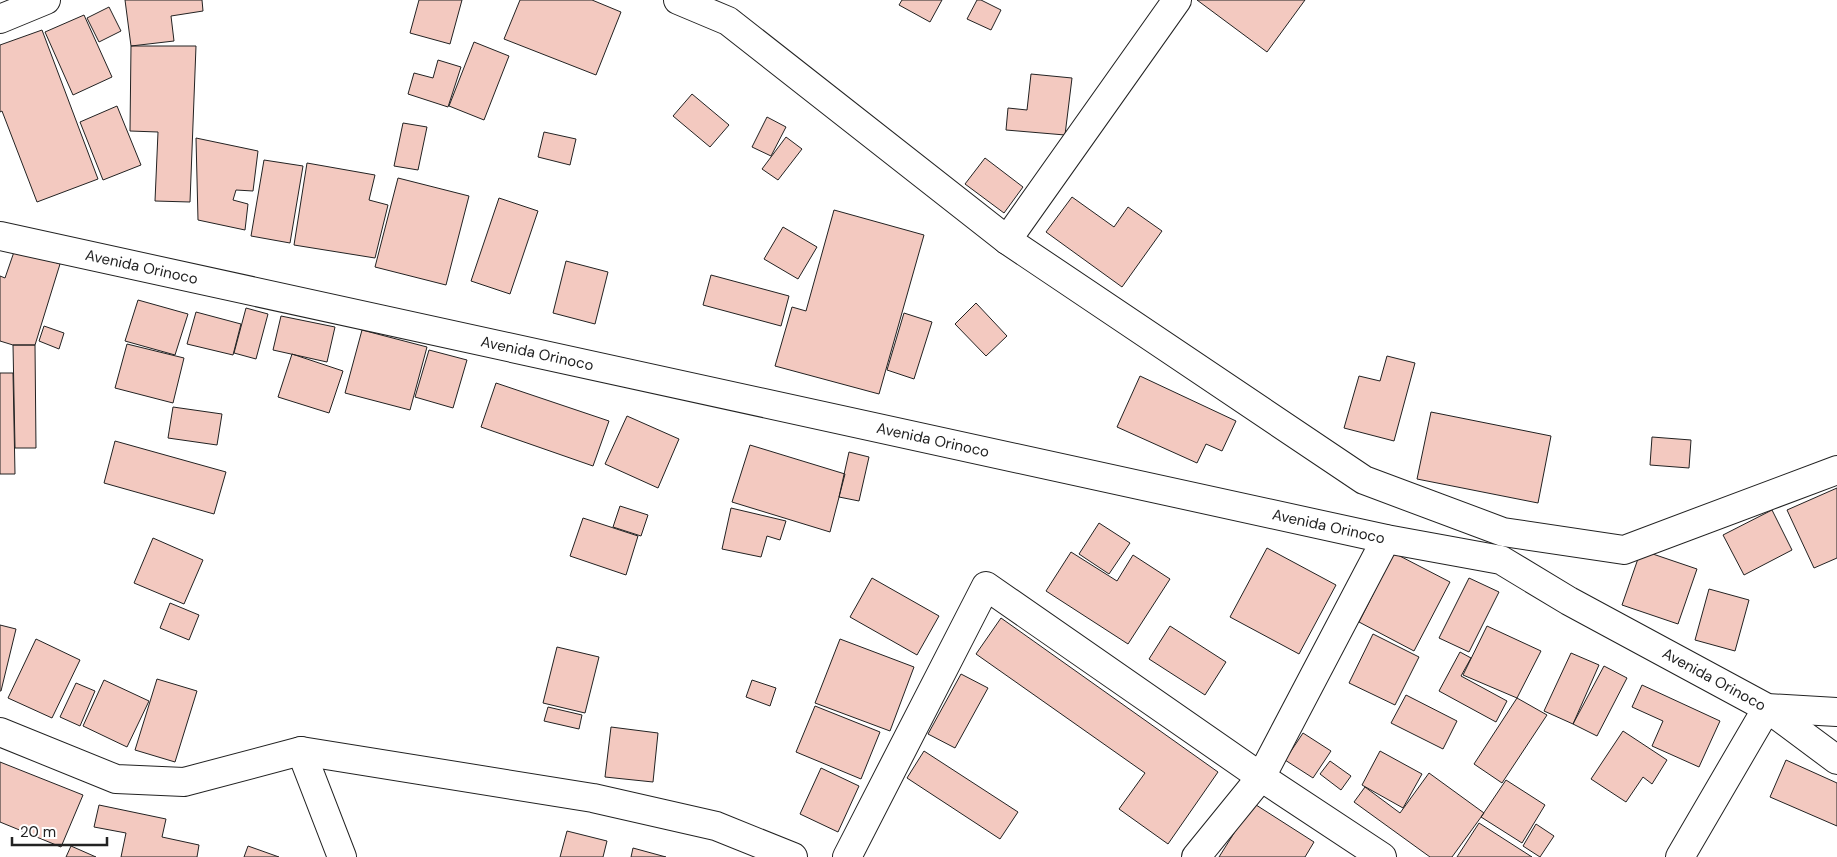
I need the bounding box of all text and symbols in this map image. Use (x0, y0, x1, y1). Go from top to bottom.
street label: Avenida Orinoco (83, 245, 200, 289)
street label: Avenida Orinoco (479, 331, 596, 376)
street label: Avenida Orinoco (875, 418, 991, 462)
street label: Avenida Orinoco (1270, 504, 1387, 549)
street label: Avenida Orinoco (1659, 643, 1770, 716)
scale bar (12, 814, 108, 846)
text: 20 m (20, 822, 56, 842)

